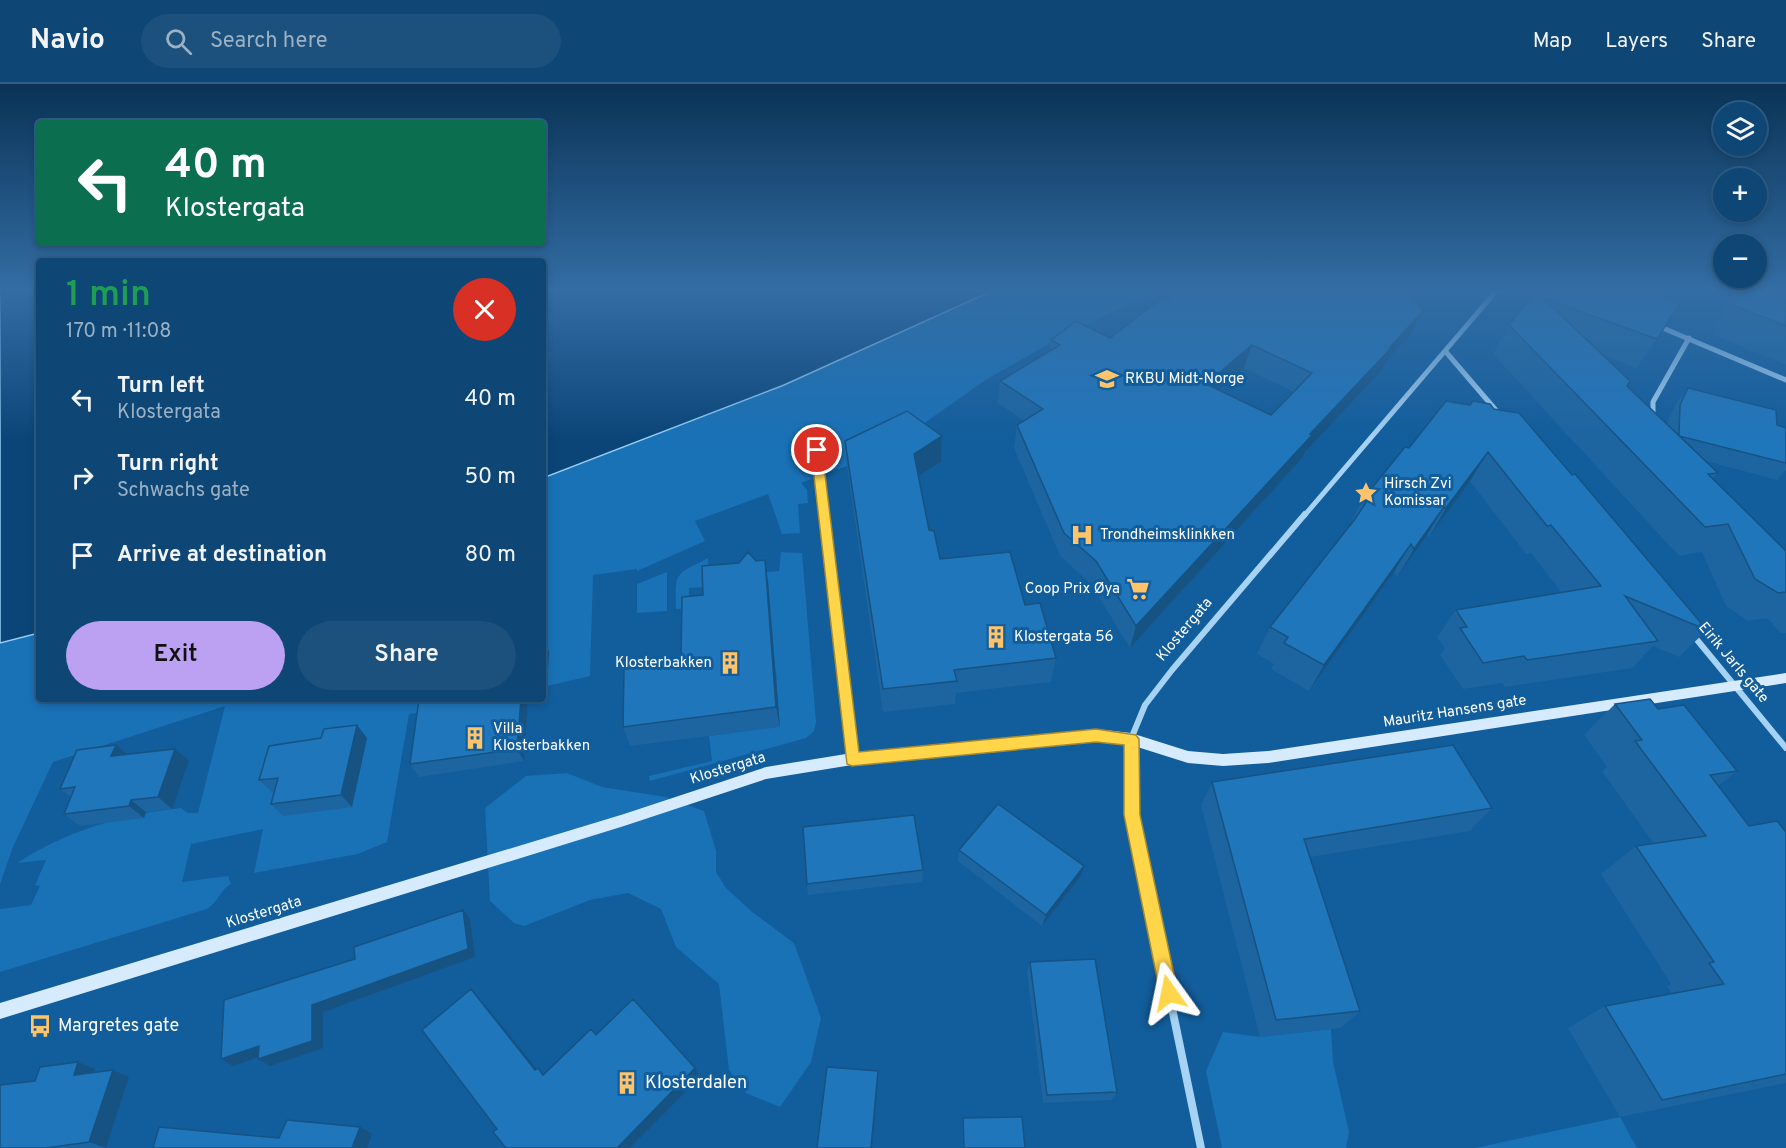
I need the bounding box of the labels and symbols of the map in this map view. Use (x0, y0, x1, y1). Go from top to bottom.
school or university icon: RKBU Midt-Norge (1094, 366, 1120, 392)
place label: RKBU Midt-Norge (1125, 370, 1244, 389)
pin (791, 424, 842, 475)
place label: Hirsch Zvi Komissar (1384, 475, 1451, 511)
place icon: Hirsch Zvi Komissar (1353, 480, 1379, 506)
hospital icon: Trondheimsklinkken (1069, 522, 1095, 548)
place label: Trondheimsklinkken (1100, 526, 1235, 545)
supermarket icon: Coop Prix Øya (1125, 576, 1151, 602)
place label: Coop Prix Øya (1025, 580, 1120, 599)
street label: Klostergata (1153, 594, 1217, 666)
street label: Eirik Jarls gate (1694, 619, 1772, 707)
building icon: Klostergata 56 (983, 624, 1009, 650)
place label: Klostergata 56 (1014, 628, 1114, 647)
building icon: Klosterbakken (717, 650, 743, 676)
place label: Klosterbakken (615, 654, 712, 673)
street label: Mauritz Hansens gate (1382, 691, 1528, 733)
place label: Villa Klosterbakken (493, 720, 590, 756)
building icon: Villa Klosterbakken (462, 725, 488, 751)
street label: Klostergata (688, 749, 768, 789)
street label: Klostergata (224, 893, 304, 933)
position arrow (1137, 961, 1201, 1025)
bus stop icon: Margretes gate (27, 1013, 53, 1039)
place label: Margretes gate (58, 1015, 179, 1038)
building icon: Klosterdalen (614, 1070, 640, 1096)
place label: Klosterdalen (645, 1072, 747, 1095)

